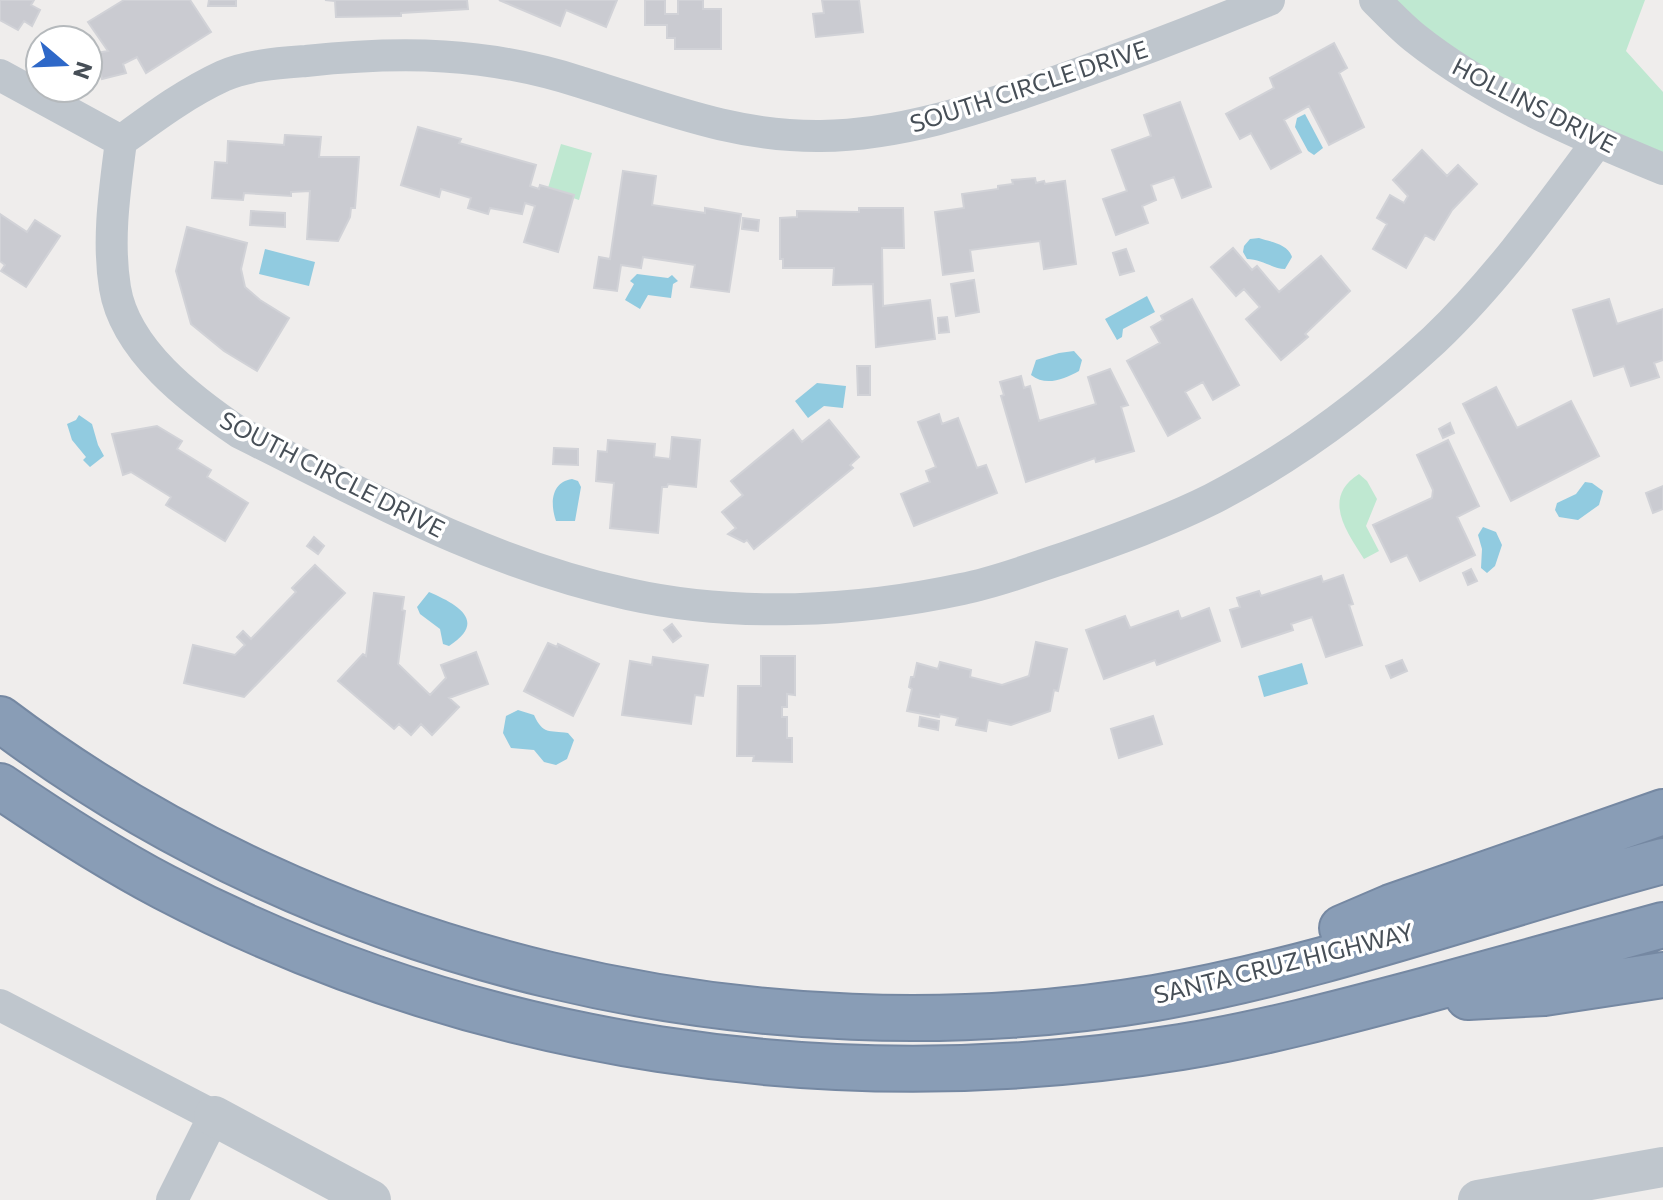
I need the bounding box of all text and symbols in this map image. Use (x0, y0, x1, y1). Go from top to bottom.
north arrow (24, 24, 104, 104)
street label: SOUTH CIRCLE DRIVE (906, 33, 1151, 138)
street label: HOLLINS DRIVE (1448, 51, 1621, 158)
text: N (68, 58, 99, 83)
street label: SOUTH CIRCLE DRIVE (216, 404, 450, 543)
street label: SANTA CRUZ HIGHWAY (1151, 916, 1417, 1009)

